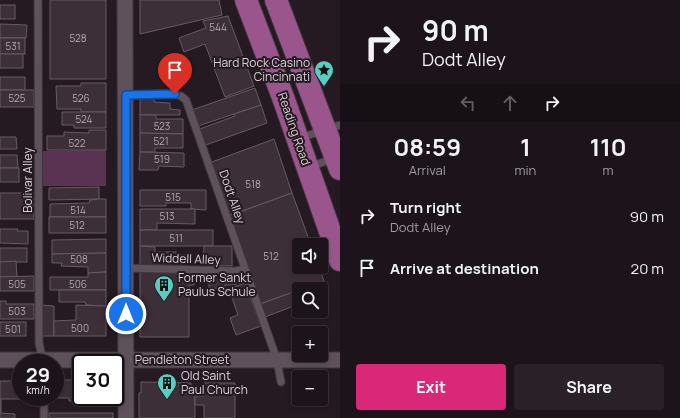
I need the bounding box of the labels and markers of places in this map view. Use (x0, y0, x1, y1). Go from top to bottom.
pin (158, 53, 192, 94)
place label: Hard Rock Casino Cincinnati (213, 54, 310, 85)
place icon: Hard Rock Casino Cincinnati (313, 59, 335, 87)
place label: Former Sankt Paulus Schule (178, 269, 256, 300)
building icon: Former Sankt Paulus Schule (153, 274, 175, 302)
place label: Old Saint Paul Church (181, 367, 248, 398)
building icon: Old Saint Paul Church (156, 372, 178, 400)

